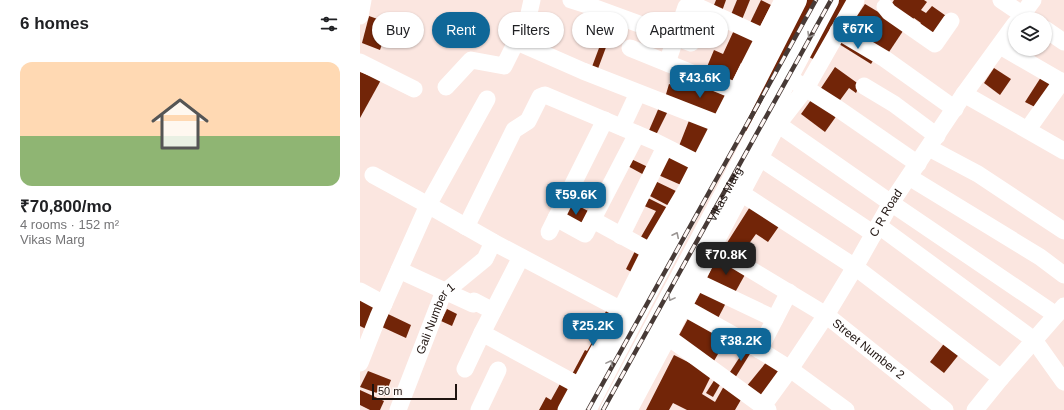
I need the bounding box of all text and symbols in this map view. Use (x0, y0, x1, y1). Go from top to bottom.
chip: Buy (372, 12, 424, 48)
chip: Rent (432, 12, 490, 48)
chip: Filters (498, 12, 564, 48)
chip: New (572, 12, 628, 48)
chip: Apartment (636, 12, 728, 48)
map controls (1008, 12, 1052, 56)
button: layers (1008, 12, 1052, 56)
icon: filters (318, 13, 340, 35)
text: 6 homes (20, 14, 89, 33)
pin: ₹67K (834, 16, 882, 50)
text: ₹67K (842, 21, 874, 36)
one-way arrow (808, 30, 815, 38)
pin: ₹43.6K (667, 65, 733, 99)
text: ₹43.6K (679, 70, 721, 85)
icon: home (144, 88, 216, 160)
street label: Vikas Marg (705, 165, 745, 224)
pin: ₹59.6K (543, 182, 609, 216)
text: ₹59.6K (555, 187, 597, 202)
street label: C R Road (866, 187, 905, 239)
text: ₹70,800/mo (20, 197, 112, 216)
text: 4 rooms · 152 m² (20, 217, 119, 232)
text: Vikas Marg (20, 232, 85, 247)
one-way arrow (671, 232, 679, 240)
pin: ₹70.8K (693, 242, 759, 276)
text: ₹70.8K (705, 247, 747, 262)
street label: Gali Number 1 (413, 280, 458, 356)
one-way arrow (668, 294, 676, 301)
pin: ₹25.2K (560, 313, 626, 347)
street label: Street Number 2 (830, 316, 908, 382)
text: ₹25.2K (572, 318, 614, 333)
pin: ₹38.2K (708, 328, 774, 362)
text: ₹38.2K (720, 333, 762, 348)
one-way arrow (605, 360, 613, 367)
scale bar (372, 382, 457, 401)
text: 50 m (378, 385, 402, 397)

